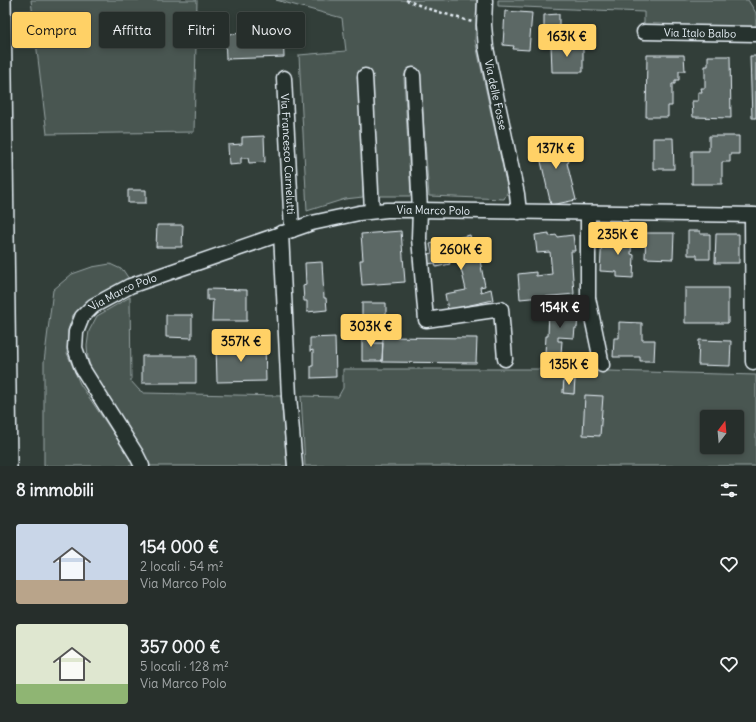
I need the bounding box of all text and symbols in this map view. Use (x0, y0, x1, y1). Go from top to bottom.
chip: Compra (12, 12, 91, 48)
chip: Affitta (99, 12, 165, 48)
chip: Filtri (173, 12, 229, 48)
chip: Nuovo (237, 12, 305, 48)
pin: 163K € (534, 24, 600, 58)
street label: Via Italo Balbo (664, 25, 736, 41)
text: 163K € (547, 28, 587, 45)
street label: Via delle Fosse (482, 58, 510, 132)
street label: Via Francesco Carnelutti (278, 93, 298, 215)
pin: 137K € (523, 136, 589, 170)
text: 137K € (537, 140, 575, 157)
street label: Via Marco Polo (397, 203, 470, 218)
pin: 235K € (585, 222, 651, 256)
text: 235K € (597, 226, 639, 243)
pin: 260K € (428, 237, 494, 271)
text: 260K € (440, 241, 482, 258)
street label: Via Marco Polo (86, 270, 158, 313)
pin: 154K € (527, 295, 593, 329)
text: 154K € (540, 299, 580, 316)
pin: 303K € (338, 314, 404, 348)
text: 303K € (350, 318, 392, 335)
pin: 357K € (208, 329, 274, 363)
text: 357K € (221, 333, 261, 350)
pin: 135K € (536, 352, 602, 386)
text: 135K € (549, 356, 589, 373)
north arrow (700, 410, 744, 454)
map controls (700, 410, 744, 454)
text: 8 immobili (16, 479, 94, 501)
icon: filters (718, 479, 740, 501)
text: 154 000 € (140, 536, 219, 558)
icon: home (48, 540, 96, 588)
icon: heart (718, 553, 740, 575)
text: 2 locali · 54 m² (140, 558, 224, 575)
text: Via Marco Polo (140, 575, 227, 592)
text: 357 000 € (140, 636, 220, 658)
icon: home (48, 640, 96, 688)
icon: heart (718, 653, 740, 675)
text: 5 locali · 128 m² (140, 658, 229, 675)
text: Via Marco Polo (140, 675, 227, 692)

